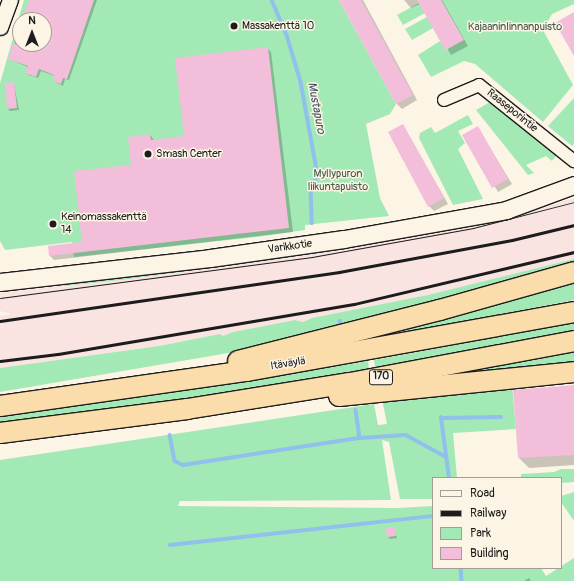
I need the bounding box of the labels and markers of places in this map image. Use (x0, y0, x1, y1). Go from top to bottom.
place label: Massakenttä 10 (242, 19, 314, 33)
marker: Massakenttä 10 (229, 21, 239, 31)
place label: Smash Center (156, 147, 222, 161)
marker: Smash Center (143, 149, 153, 159)
place label: Keinomassakenttä 14 (61, 211, 147, 237)
marker: Keinomassakenttä 14 (48, 219, 58, 229)

